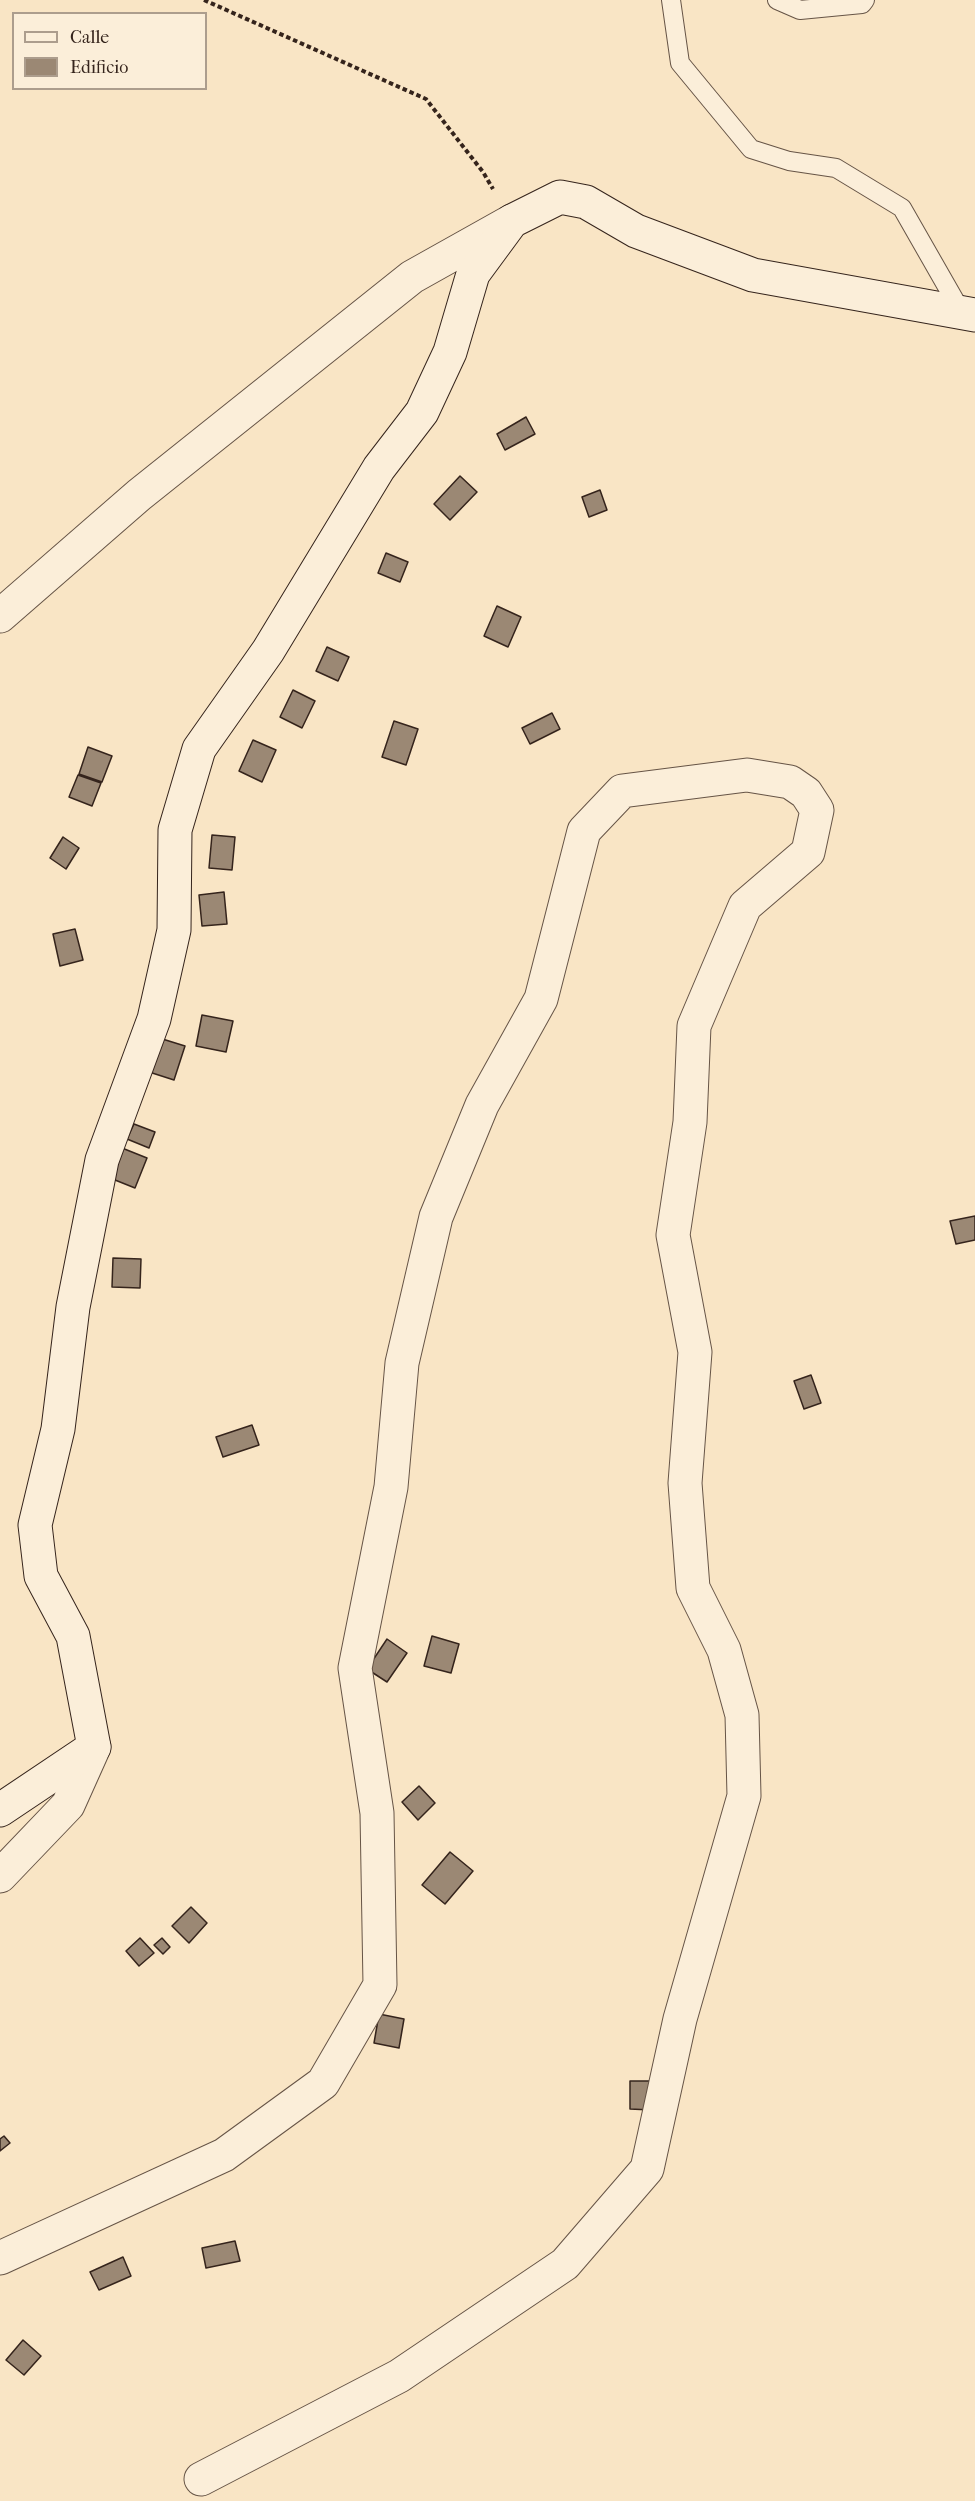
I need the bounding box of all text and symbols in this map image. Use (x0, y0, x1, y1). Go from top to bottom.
legend (12, 12, 207, 90)
text: Calle (70, 27, 109, 48)
text: Edificio (70, 57, 128, 78)

